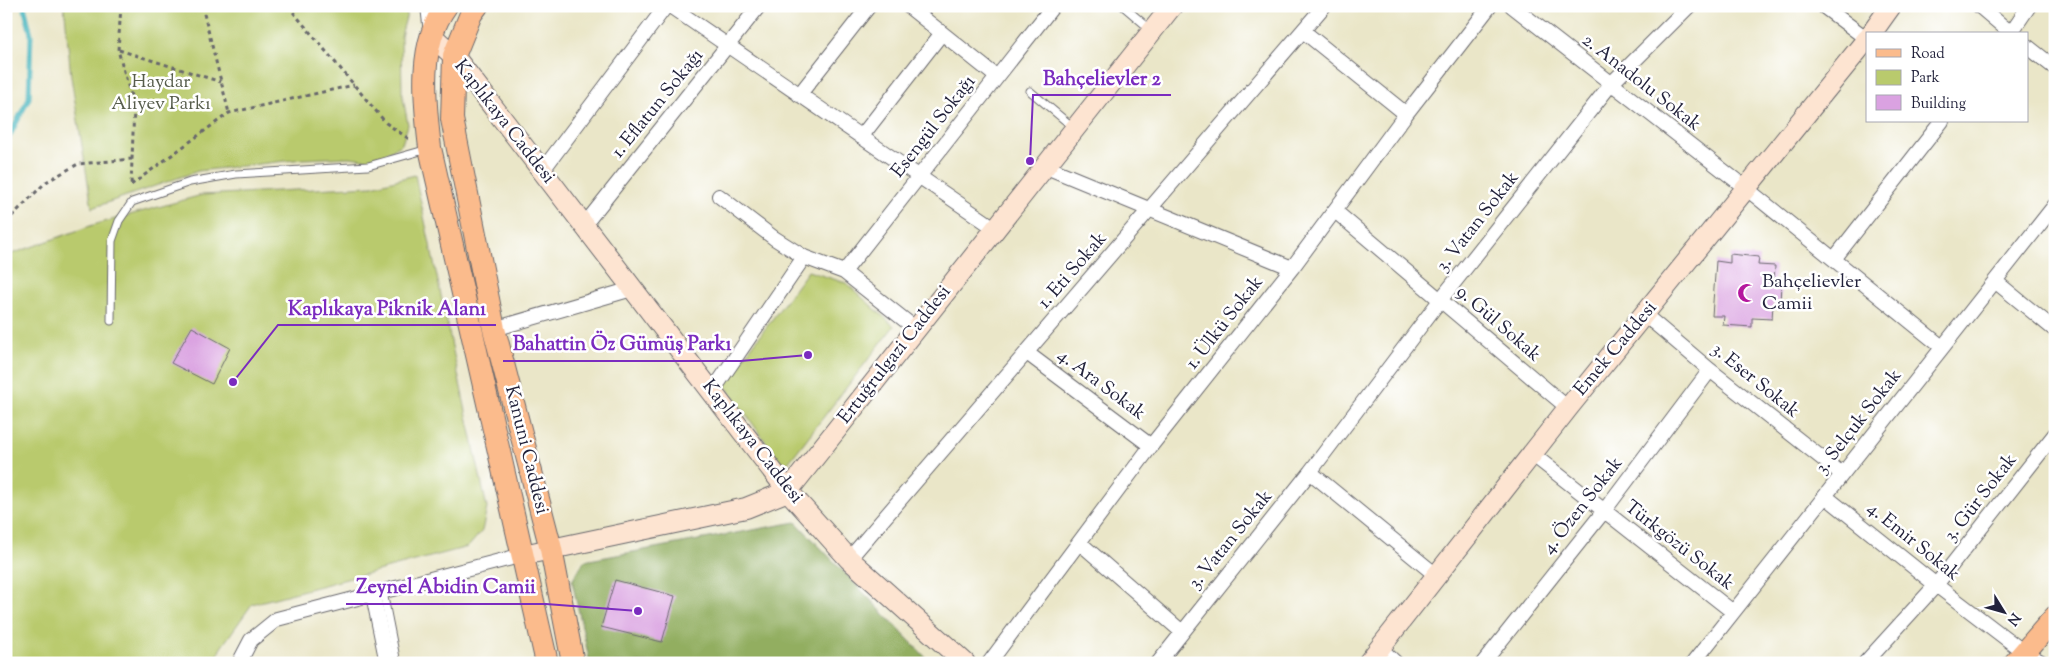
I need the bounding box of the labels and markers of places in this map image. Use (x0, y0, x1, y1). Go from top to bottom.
callout: Bahçelievler 2 (1033, 60, 1171, 95)
place label: Bahçelievler Camii (1762, 269, 1861, 318)
mosque icon: Bahçelievler Camii (1736, 282, 1758, 304)
callout: Kaplıkaya Piknik Alanı (278, 290, 496, 325)
callout: Bahattin Öz Gümüş Parkı (503, 326, 741, 361)
callout: Zeynel Abidin Camii (346, 569, 546, 604)

